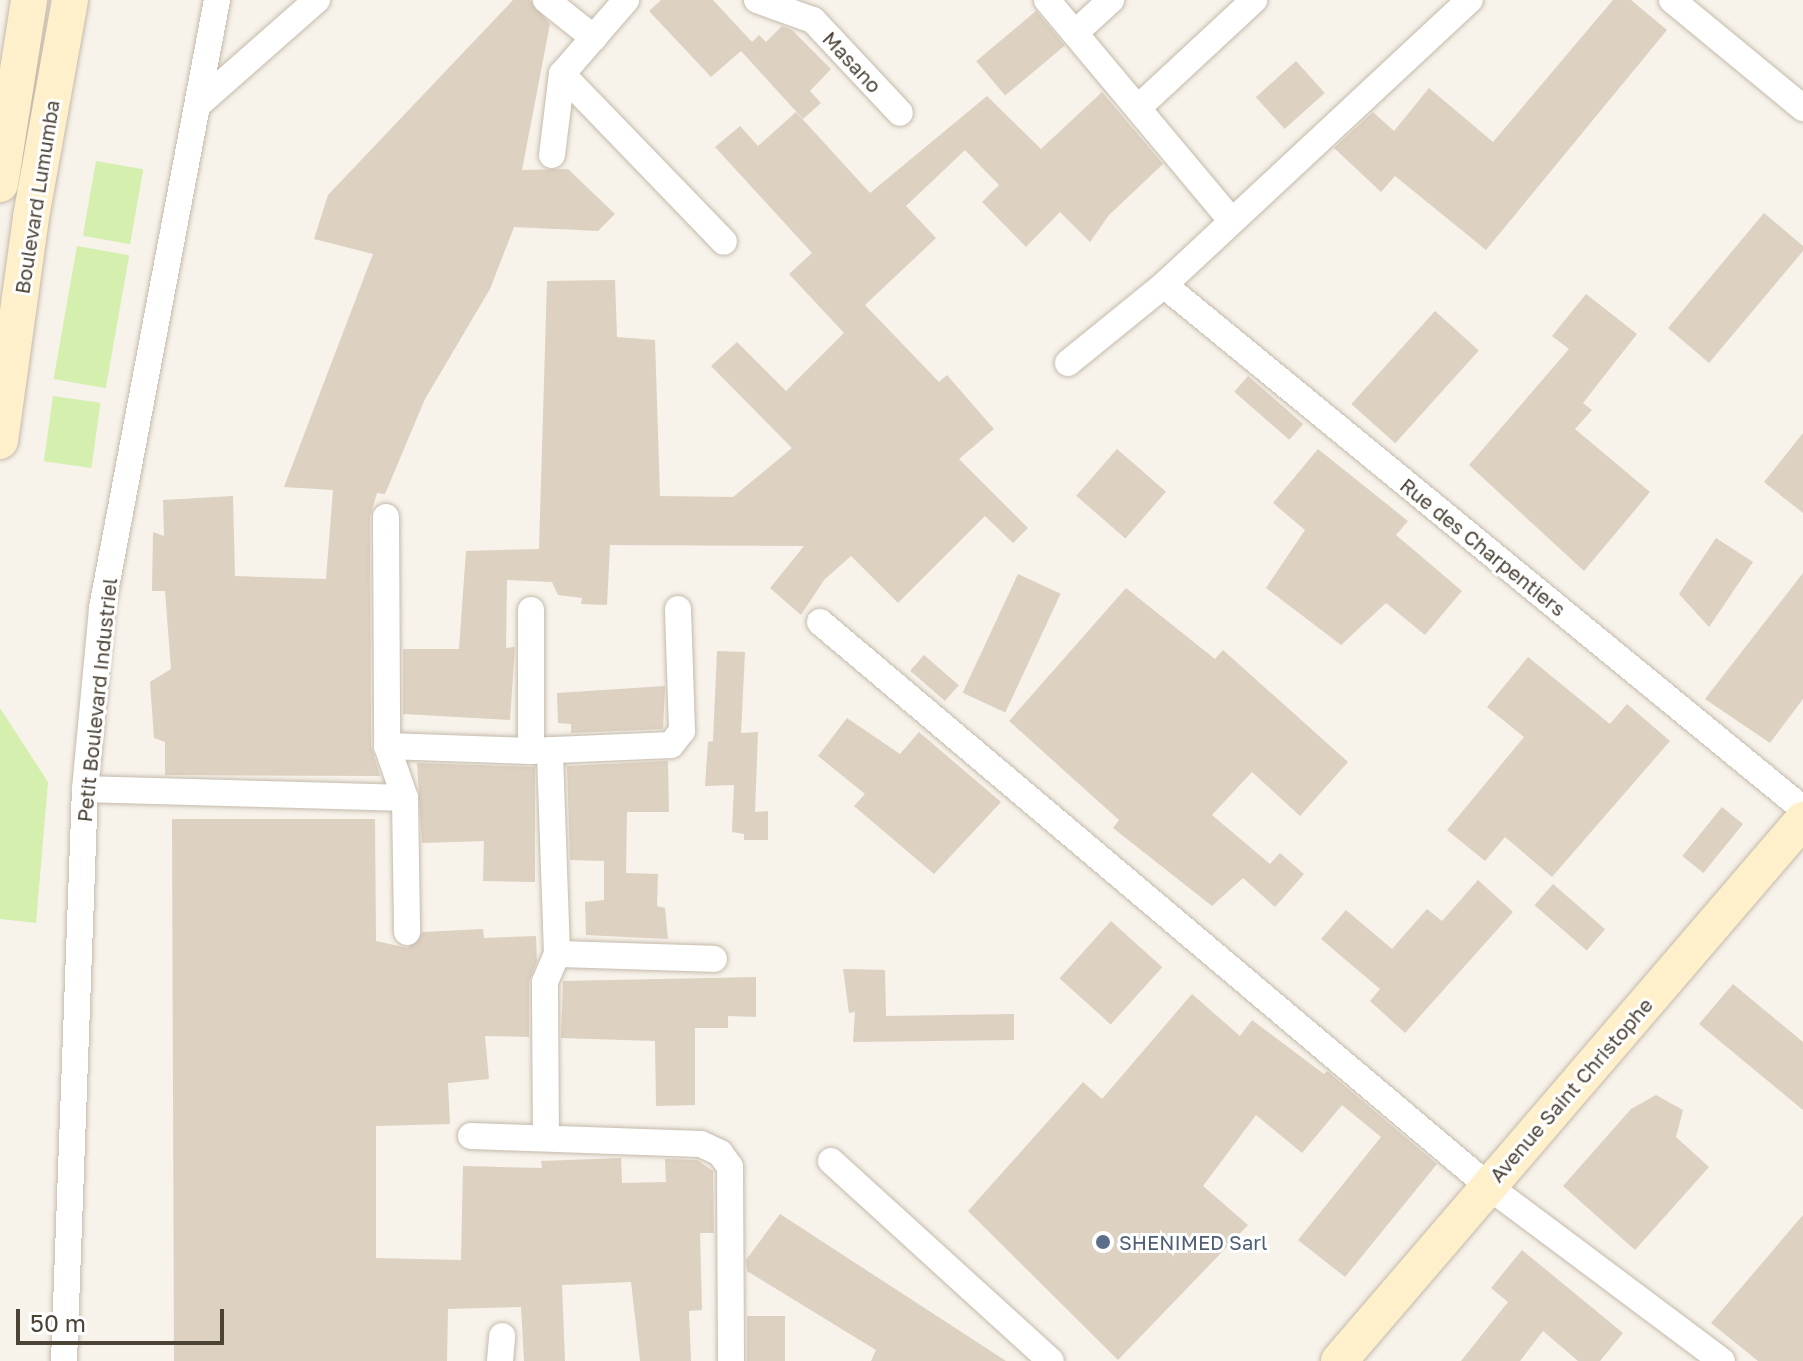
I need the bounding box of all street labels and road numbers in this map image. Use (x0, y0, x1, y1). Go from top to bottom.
street label: Masano (818, 26, 886, 98)
street label: Boulevard Lumumba (10, 98, 64, 296)
street label: Rue des Charpentiers (1395, 473, 1571, 621)
street label: Petit Boulevard Industriel (72, 577, 122, 823)
street label: Avenue Saint Christophe (1485, 993, 1657, 1187)

